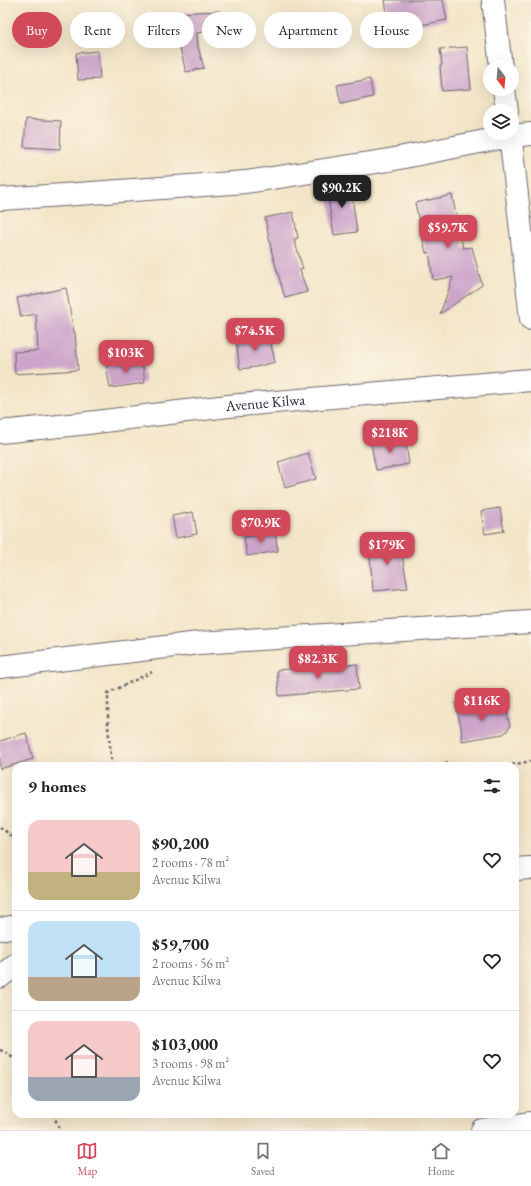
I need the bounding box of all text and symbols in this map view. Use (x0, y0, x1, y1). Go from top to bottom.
chip: Buy (12, 12, 62, 48)
chip: Rent (70, 12, 125, 48)
chip: Filters (133, 12, 194, 48)
chip: New (202, 12, 256, 48)
chip: Apartment (264, 12, 352, 48)
chip: House (360, 12, 423, 48)
north arrow (483, 60, 519, 96)
map controls (483, 60, 519, 140)
button: layers (483, 104, 519, 140)
pin: $90.2K (309, 175, 375, 209)
text: $90.2K (322, 179, 362, 196)
pin: $59.7K (415, 215, 481, 249)
text: $59.7K (428, 219, 468, 236)
pin: $74.5K (222, 318, 288, 352)
text: $74.5K (235, 322, 275, 339)
pin: $103K (98, 340, 154, 374)
text: $103K (108, 344, 144, 361)
street label: Avenue Kilwa (224, 389, 306, 415)
pin: $218K (362, 420, 418, 454)
text: $218K (372, 424, 408, 441)
pin: $70.9K (228, 510, 294, 544)
text: $70.9K (241, 514, 281, 531)
pin: $179K (359, 532, 415, 566)
text: $179K (369, 536, 405, 553)
pin: $82.3K (285, 646, 351, 680)
text: $82.3K (298, 650, 338, 667)
pin: $116K (454, 688, 510, 722)
text: $116K (464, 692, 500, 709)
text: 9 homes (28, 775, 86, 797)
icon: filters (481, 775, 503, 797)
text: $90,200 (152, 832, 209, 854)
icon: home (60, 836, 108, 884)
icon: heart (481, 849, 503, 871)
text: 2 rooms · 78 m² (152, 854, 229, 871)
text: Avenue Kilwa (152, 871, 221, 888)
text: $59,700 (152, 933, 209, 955)
icon: home (60, 937, 108, 985)
icon: heart (481, 950, 503, 972)
text: 2 rooms · 56 m² (152, 955, 229, 972)
text: Avenue Kilwa (152, 972, 221, 989)
text: $103,000 (152, 1033, 218, 1055)
icon: home (60, 1037, 108, 1085)
icon: heart (481, 1050, 503, 1072)
text: 3 rooms · 98 m² (152, 1055, 229, 1072)
text: Avenue Kilwa (152, 1072, 221, 1089)
tab: Map (76, 1140, 98, 1178)
tab: Saved (251, 1140, 275, 1178)
tab: Home (427, 1140, 455, 1178)

